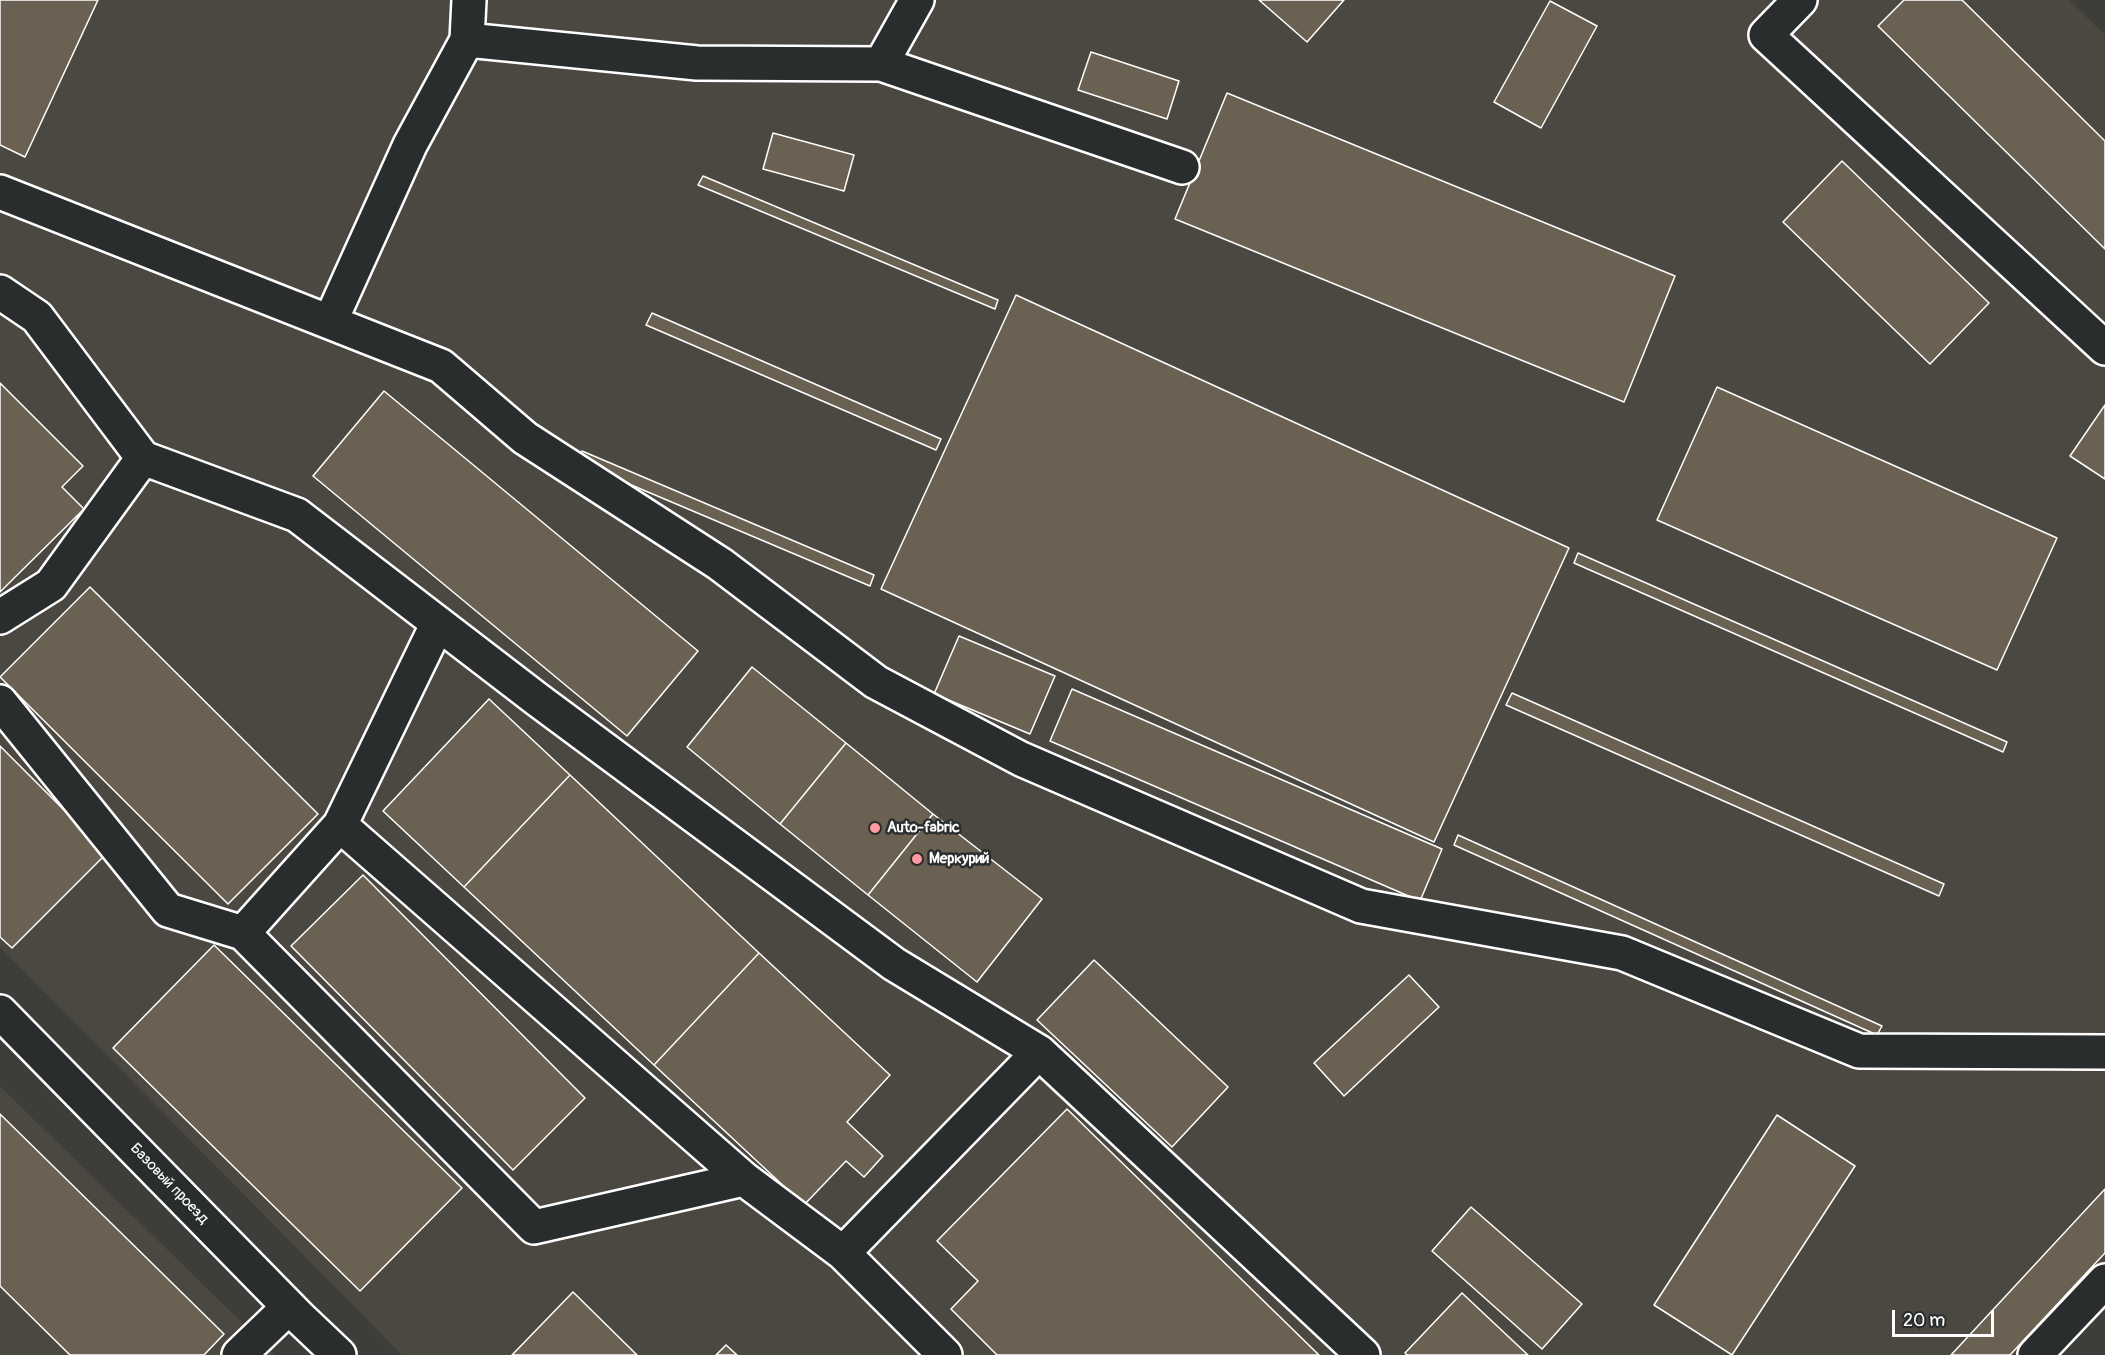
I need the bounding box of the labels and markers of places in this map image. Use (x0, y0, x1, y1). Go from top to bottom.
place label: Auto-fabric (887, 819, 960, 837)
marker: Auto-fabric (868, 821, 882, 835)
place label: Меркурий (929, 850, 989, 868)
marker: Меркурий (910, 852, 924, 866)

